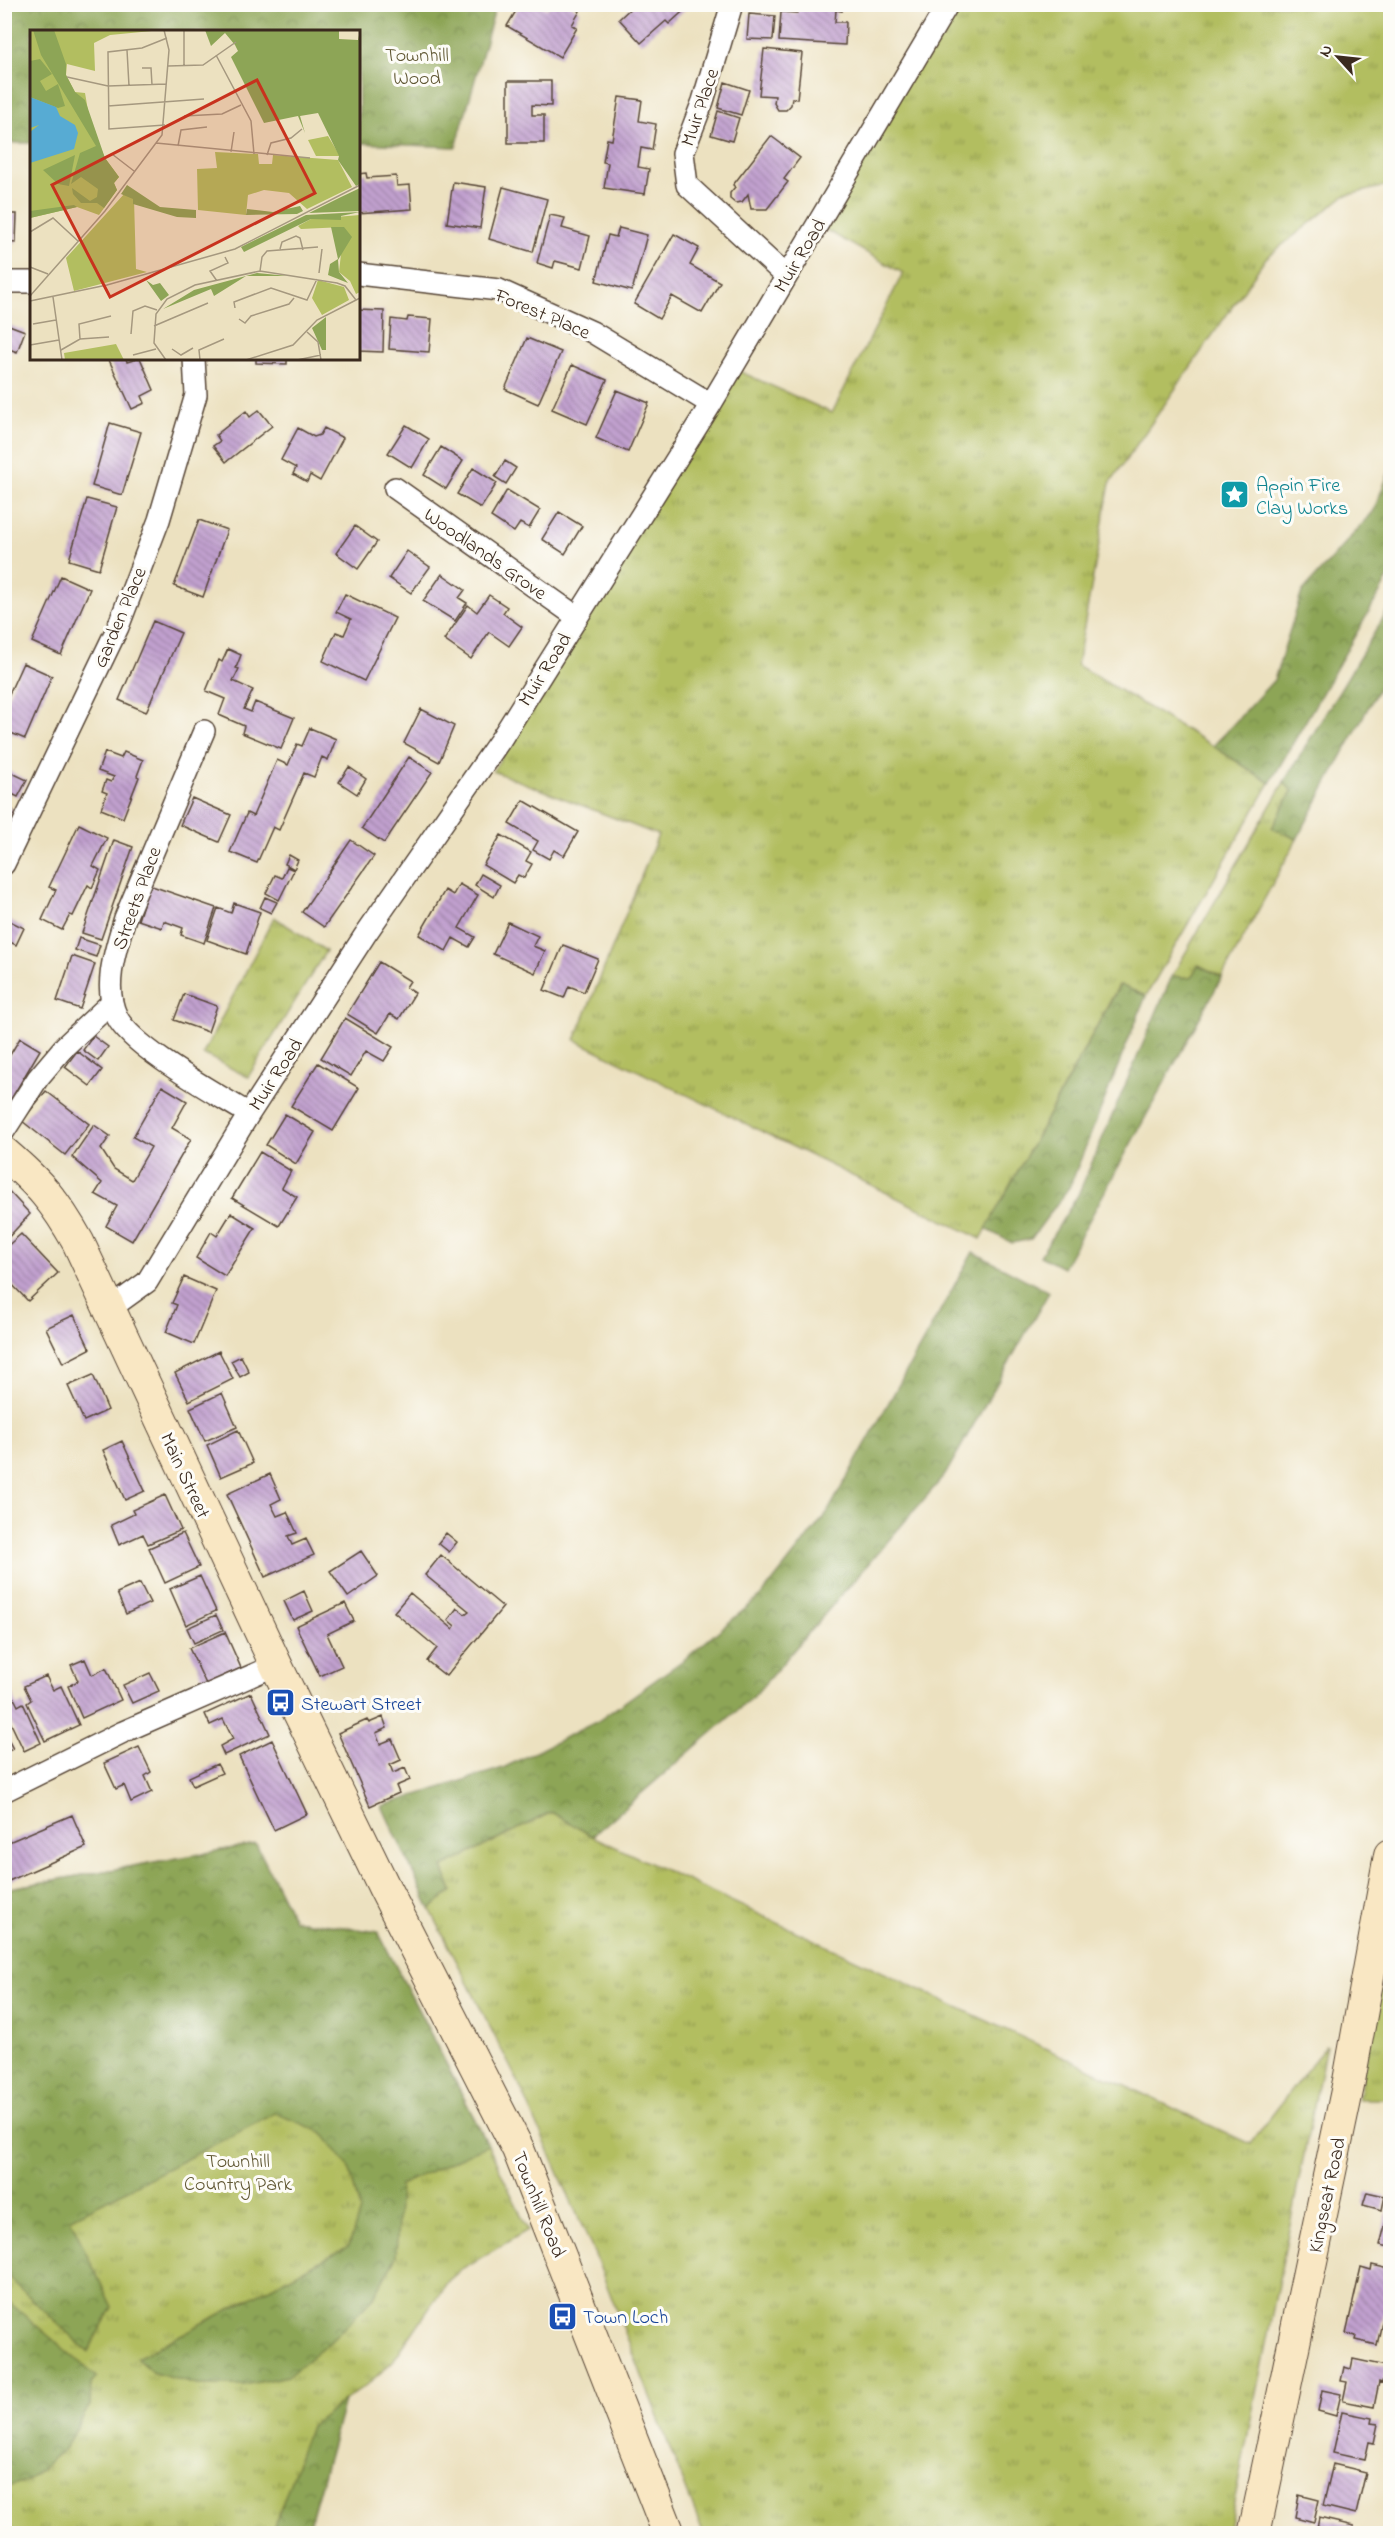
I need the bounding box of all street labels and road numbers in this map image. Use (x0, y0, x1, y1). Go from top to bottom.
street label: Muir Place (675, 65, 728, 151)
street label: Muir Road (768, 214, 835, 299)
street label: Forest Place (489, 282, 594, 348)
street label: Woodlands Grove (417, 502, 552, 608)
street label: Garden Place (87, 563, 156, 673)
street label: Muir Road (512, 628, 580, 713)
street label: Streets Place (106, 843, 170, 955)
street label: Muir Road (243, 1033, 312, 1118)
street label: Main Street (151, 1428, 216, 1524)
street label: Kingseat Road (1302, 2135, 1356, 2256)
street label: Townhill Road (503, 2147, 572, 2262)

